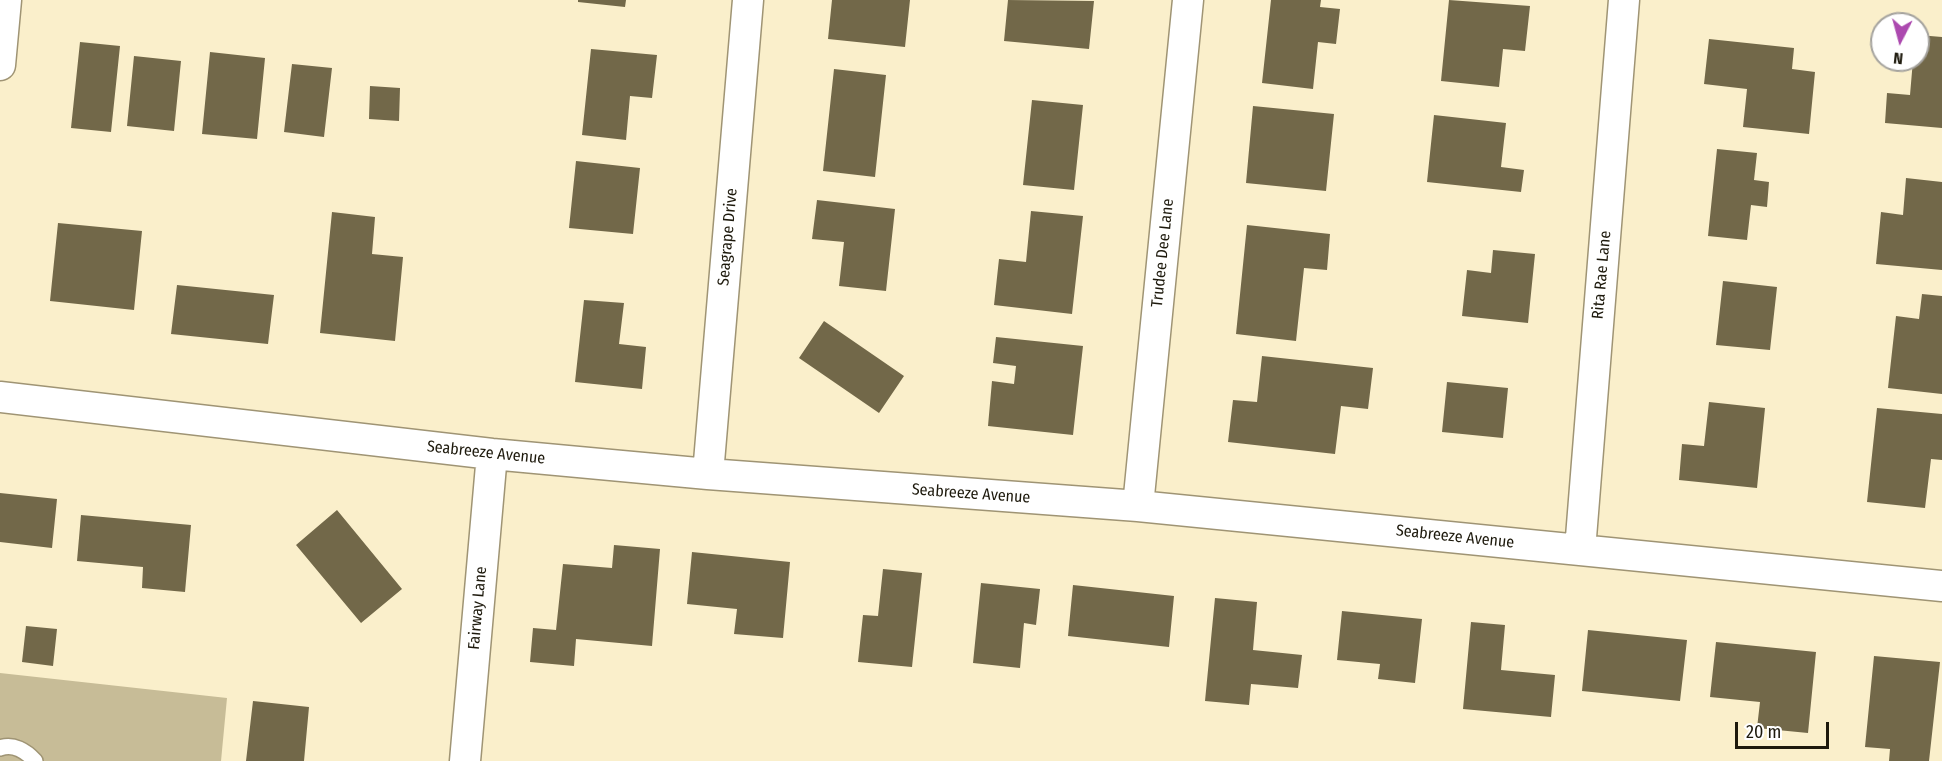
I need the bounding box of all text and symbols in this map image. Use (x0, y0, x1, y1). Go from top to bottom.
north arrow (1870, 12, 1930, 72)
text: N (1893, 48, 1904, 68)
street label: Seagrape Drive (714, 187, 742, 287)
street label: Trudee Dee Lane (1148, 198, 1178, 308)
street label: Rita Rae Lane (1589, 230, 1615, 320)
street label: Seabreeze Avenue (426, 437, 546, 469)
street label: Seabreeze Avenue (911, 480, 1031, 508)
street label: Seabreeze Avenue (1395, 521, 1515, 553)
street label: Fairway Lane (465, 566, 491, 650)
scale bar (1738, 710, 1832, 748)
text: 20 m (1746, 721, 1781, 743)

